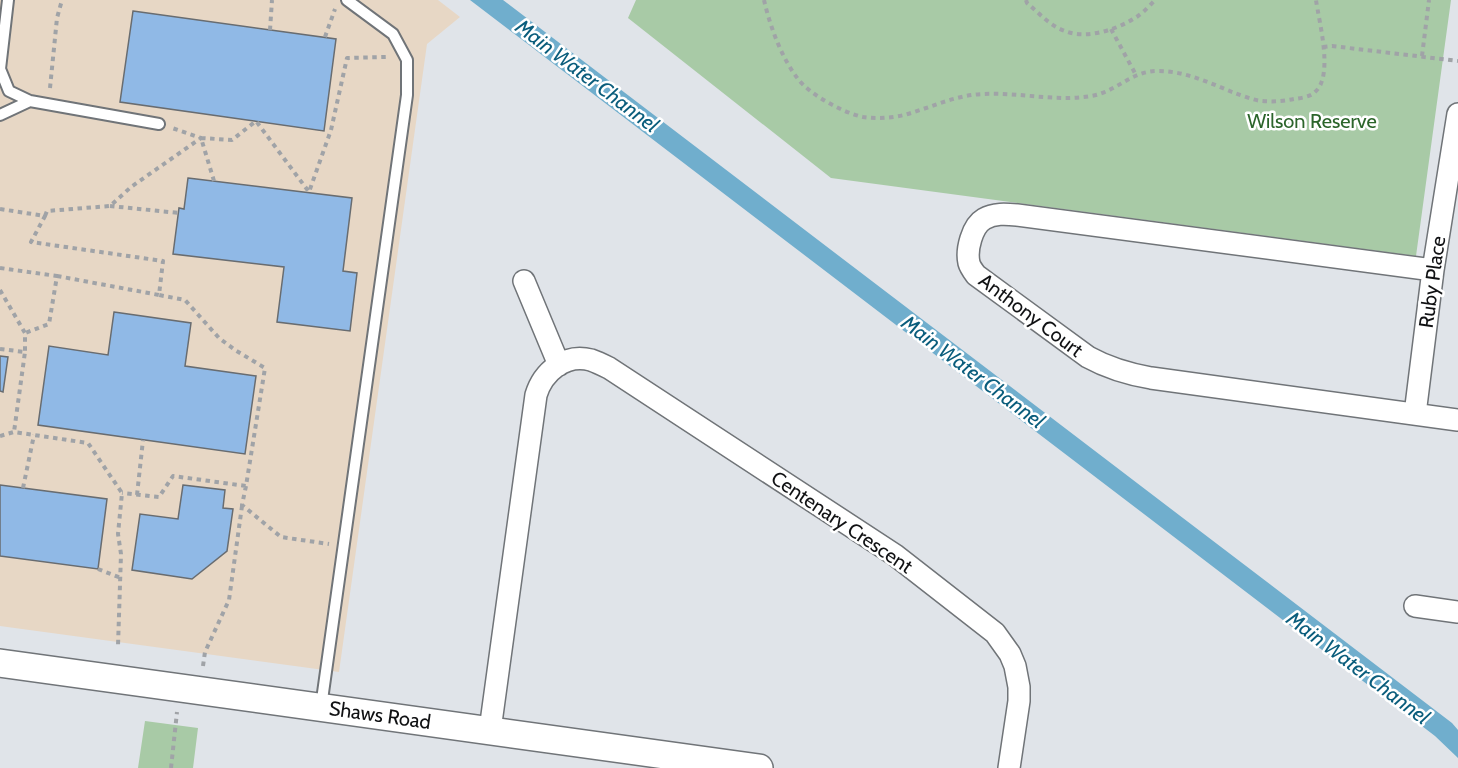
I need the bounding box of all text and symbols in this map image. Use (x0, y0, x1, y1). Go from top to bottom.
water label: Main Water Channel (510, 13, 664, 138)
park label: Wilson Reserve (1247, 109, 1377, 133)
street label: Ruby Place (1414, 234, 1450, 330)
street label: Anthony Court (974, 268, 1088, 362)
water label: Main Water Channel (896, 309, 1050, 434)
street label: Centenary Crescent (767, 466, 918, 578)
water label: Main Water Channel (1281, 605, 1435, 730)
street label: Shaws Road (328, 696, 432, 734)

